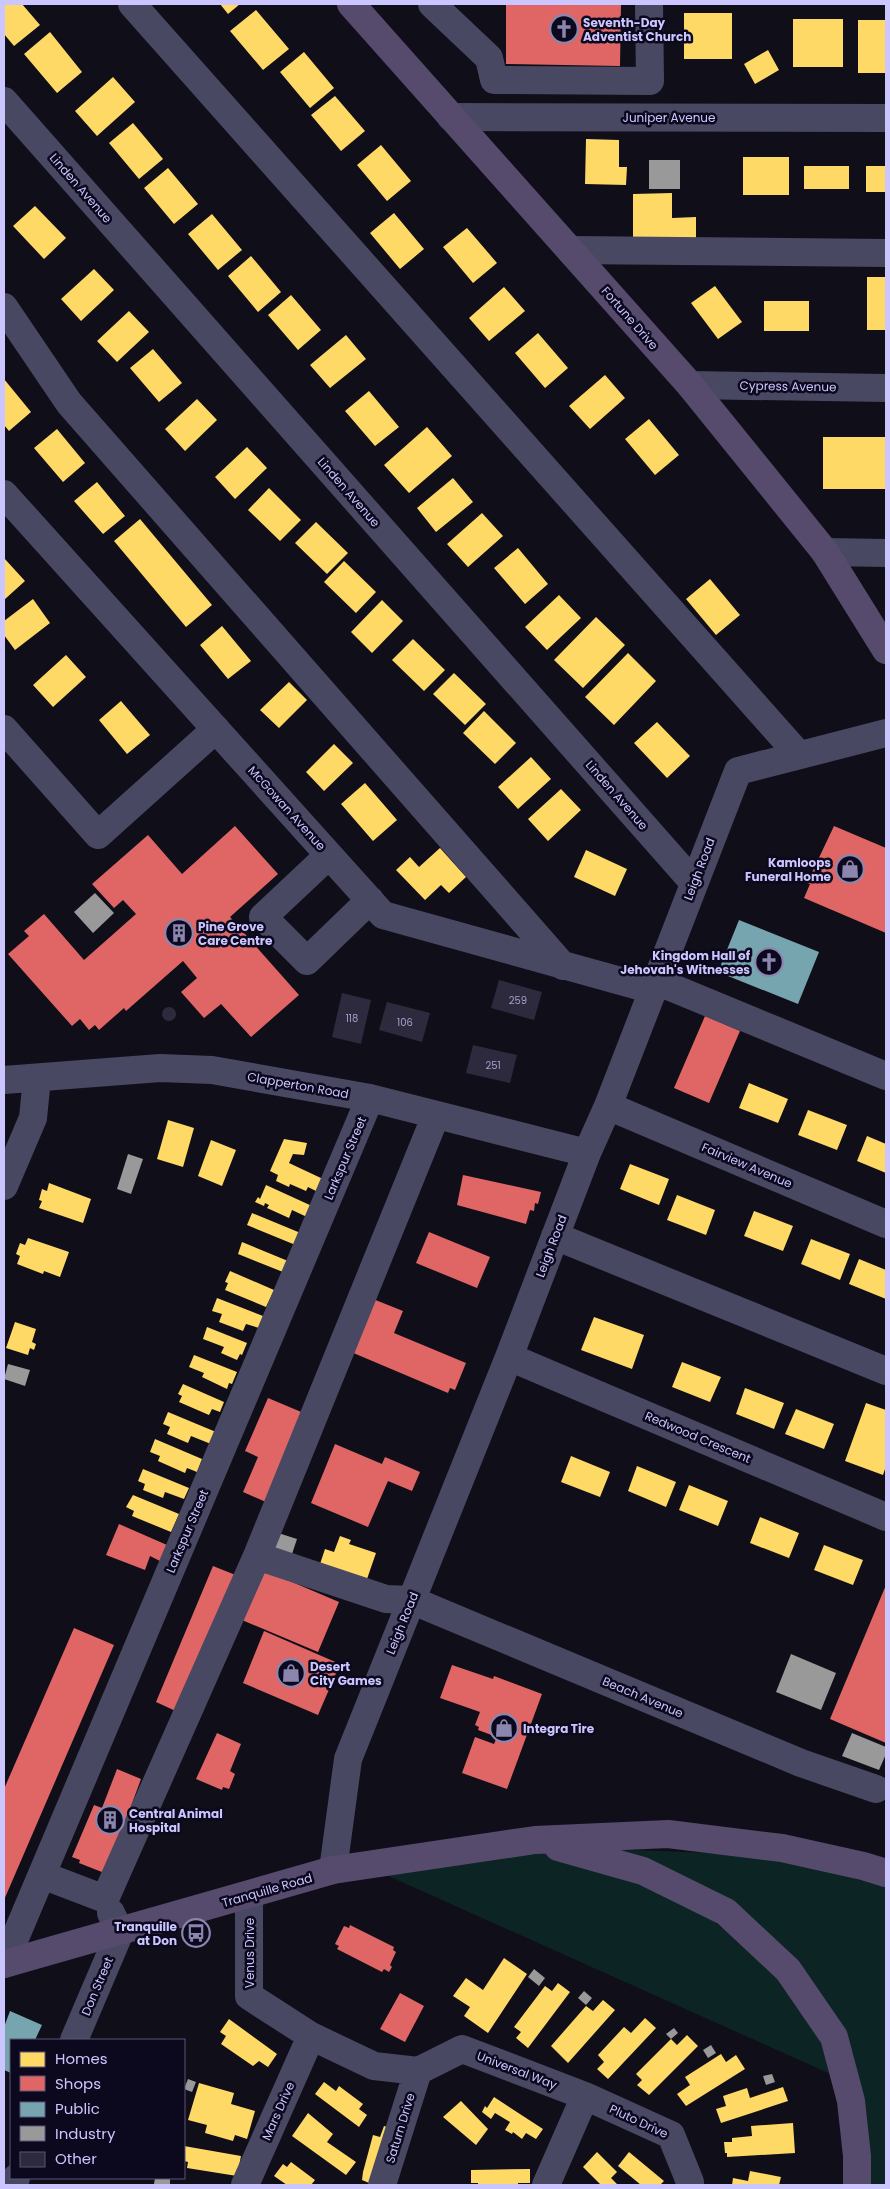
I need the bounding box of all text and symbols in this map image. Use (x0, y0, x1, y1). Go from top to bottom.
church icon: Seventh-Day Adventist Church (549, 14, 579, 44)
place label: Seventh-Day Adventist Church (583, 14, 691, 45)
street label: Juniper Avenue (623, 109, 715, 126)
street label: Linden Avenue (46, 149, 116, 227)
street label: Fortune Drive (598, 283, 662, 353)
street label: Cypress Avenue (739, 377, 837, 395)
street label: Linden Avenue (314, 453, 384, 531)
street label: Linden Avenue (582, 756, 652, 834)
street label: McGowan Avenue (244, 762, 330, 854)
street label: Leigh Road (679, 835, 719, 903)
place label: Kamloops Funeral Home (745, 854, 832, 885)
shop icon: Kamloops Funeral Home (835, 854, 865, 884)
building icon: Pine Grove Care Centre (164, 918, 194, 948)
place label: Pine Grove Care Centre (198, 918, 273, 949)
place label: Kingdom Hall of Jehovah's Witnesses (620, 947, 751, 978)
church icon: Kingdom Hall of Jehovah's Witnesses (754, 947, 784, 977)
house number: 259 (509, 993, 527, 1008)
house number: 118 (346, 1011, 358, 1026)
house number: 106 (397, 1015, 413, 1030)
house number: 251 (485, 1058, 501, 1073)
street label: Clapperton Road (246, 1068, 350, 1102)
street label: Larkspur Street (320, 1114, 370, 1202)
street label: Fairview Avenue (699, 1138, 795, 1192)
street label: Leigh Road (531, 1212, 571, 1280)
street label: Redwood Crescent (642, 1407, 754, 1467)
street label: Larkspur Street (162, 1487, 212, 1575)
street label: Leigh Road (382, 1589, 422, 1657)
shop icon: Desert City Games (276, 1658, 306, 1688)
place label: Desert City Games (310, 1658, 382, 1689)
street label: Beach Avenue (600, 1672, 686, 1722)
shop icon: Integra Tire (489, 1713, 519, 1743)
place label: Integra Tire (523, 1720, 595, 1737)
building icon: Central Animal Hospital (95, 1805, 125, 1835)
place label: Central Animal Hospital (129, 1805, 223, 1836)
street label: Tranquille Road (220, 1869, 314, 1911)
place label: Tranquille at Don (114, 1918, 178, 1949)
bus stop icon: Tranquille at Don (181, 1918, 211, 1948)
street label: Venus Drive (241, 1918, 258, 1988)
street label: Don Street (77, 1954, 117, 2018)
legend (10, 2039, 185, 2179)
street label: Universal Way (475, 2047, 560, 2093)
text: Homes (55, 2048, 108, 2069)
text: Shops (55, 2073, 101, 2094)
street label: Mars Drive (258, 2079, 298, 2143)
street label: Saturn Drive (381, 2091, 419, 2165)
text: Public (55, 2098, 100, 2119)
street label: Pluto Drive (607, 2100, 671, 2142)
text: Industry (55, 2123, 116, 2144)
text: Other (55, 2148, 97, 2169)

